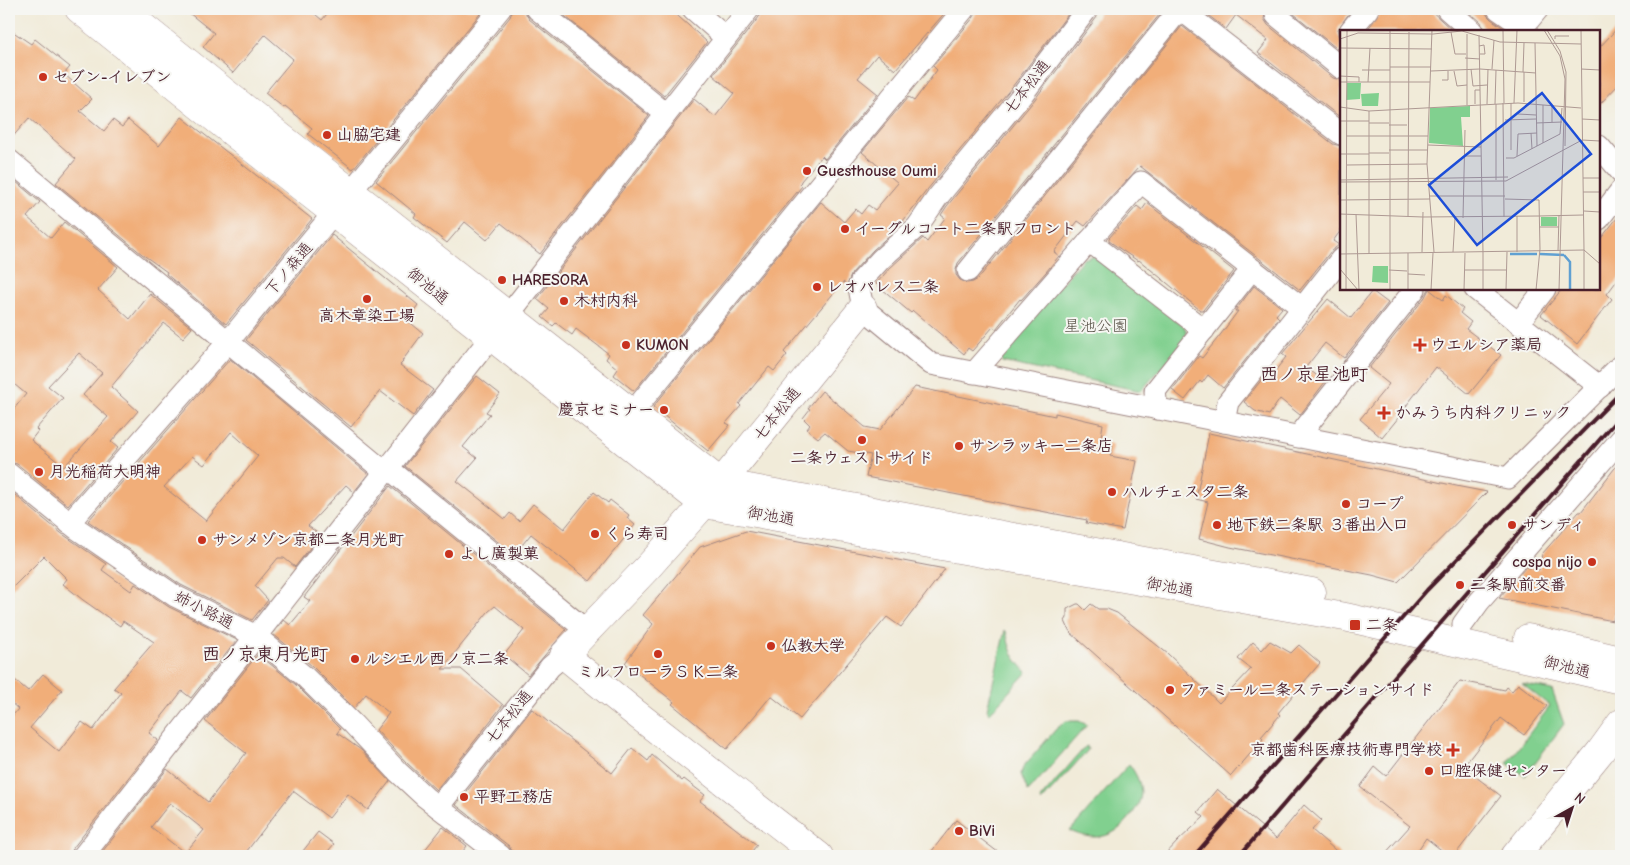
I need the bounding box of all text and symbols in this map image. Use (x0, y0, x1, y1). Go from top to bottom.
inset map (1340, 30, 1600, 290)
street label: 七本松通 (1000, 56, 1054, 118)
place label: セブン-イレブン (53, 68, 172, 86)
marker: セブン-イレブン (37, 71, 49, 83)
place label: 山脇宅建 (337, 126, 401, 144)
marker: 山脇宅建 (321, 129, 333, 141)
place label: Guesthouse Oumi (817, 162, 937, 180)
marker: Guesthouse Oumi (801, 165, 813, 177)
place label: イーグルコート二条駅フロント (855, 220, 1076, 238)
marker: イーグルコート二条駅フロント (839, 223, 851, 235)
street label: 下ノ森通 (262, 239, 316, 299)
street label: 御池通 (404, 264, 452, 308)
place label: HARESORA (512, 271, 588, 289)
marker: HARESORA (496, 274, 508, 286)
place label: レオパレス二条 (827, 278, 939, 296)
marker: レオパレス二条 (811, 281, 823, 293)
place label: 木村内科 (574, 292, 638, 310)
marker: 高木章染工場 (361, 293, 373, 305)
marker: 木村内科 (558, 295, 570, 307)
place label: 高木章染工場 (319, 307, 415, 325)
park label: 星池公園 (1064, 317, 1128, 335)
place label: KUMON (636, 336, 689, 354)
place label: ウエルシア薬局 (1430, 336, 1542, 354)
marker: KUMON (620, 339, 632, 351)
marker: ウエルシア薬局 (1414, 339, 1426, 351)
district label: 西ノ京星池町 (1260, 364, 1368, 385)
street label: 七本松通 (750, 383, 804, 445)
place label: 慶京セミナー (558, 401, 654, 419)
marker: 慶京セミナー (658, 404, 670, 416)
place label: かみうち内科クリニック (1395, 404, 1571, 422)
marker: かみうち内科クリニック (1377, 406, 1391, 420)
marker: 二条ウェストサイド (856, 434, 868, 446)
place label: サンラッキー二条店 (969, 437, 1113, 455)
marker: サンラッキー二条店 (953, 440, 965, 452)
place label: 二条ウェストサイド (790, 449, 934, 467)
place label: 月光稲荷大明神 (49, 463, 161, 481)
marker: 月光稲荷大明神 (33, 466, 45, 478)
place label: ハルチェスタ二条 (1122, 483, 1248, 501)
marker: ハルチェスタ二条 (1106, 486, 1118, 498)
place label: コープ (1356, 495, 1403, 513)
marker: コープ (1340, 498, 1352, 510)
street label: 御池通 (746, 503, 796, 529)
place label: 地下鉄二条駅 ３番出入口 (1227, 516, 1409, 534)
place label: サンディ (1522, 516, 1585, 534)
marker: 地下鉄二条駅 ３番出入口 (1211, 519, 1223, 531)
marker: サンディ (1506, 519, 1518, 531)
place label: くら寿司 (605, 525, 669, 543)
marker: くら寿司 (589, 528, 601, 540)
place label: サンメゾン京都二条月光町 (212, 531, 404, 549)
marker: サンメゾン京都二条月光町 (196, 534, 208, 546)
place label: よし廣製菓 (459, 545, 539, 563)
marker: よし廣製菓 (443, 548, 455, 560)
place label: cospa nijo (1512, 553, 1582, 571)
marker: cospa nijo (1586, 556, 1598, 568)
street label: 御池通 (1145, 574, 1195, 600)
place label: 二条駅前交番 (1470, 576, 1566, 594)
marker: 二条駅前交番 (1454, 579, 1466, 591)
street label: 姉小路通 (171, 587, 237, 633)
place label: 二条 (1366, 616, 1398, 634)
marker: 二条 (1348, 618, 1362, 632)
place label: 仏教大学 (781, 637, 845, 655)
marker: 仏教大学 (765, 640, 777, 652)
district label: 西ノ京東月光町 (202, 644, 328, 665)
marker: ミルフローラＳＫ二条 (652, 648, 664, 660)
place label: ルシエル西ノ京二条 (365, 650, 509, 668)
street label: 御池通 (1542, 652, 1592, 682)
marker: ルシエル西ノ京二条 (349, 653, 361, 665)
place label: ミルフローラＳＫ二条 (578, 663, 738, 681)
place label: ファミール二条ステーションサイド (1180, 681, 1434, 699)
marker: ファミール二条ステーションサイド (1164, 684, 1176, 696)
street label: 七本松通 (482, 686, 536, 748)
place label: 京都歯科医療技術専門学校 (1250, 741, 1442, 759)
marker: 京都歯科医療技術専門学校 (1446, 743, 1460, 757)
place label: 口腔保健センター (1439, 762, 1567, 780)
marker: 口腔保健センター (1423, 765, 1435, 777)
north arrow (1548, 782, 1598, 832)
place label: 平野工務店 (474, 788, 554, 806)
text: N (1571, 789, 1589, 808)
marker: 平野工務店 (458, 791, 470, 803)
place label: BiVi (969, 822, 995, 840)
marker: BiVi (953, 825, 965, 837)

